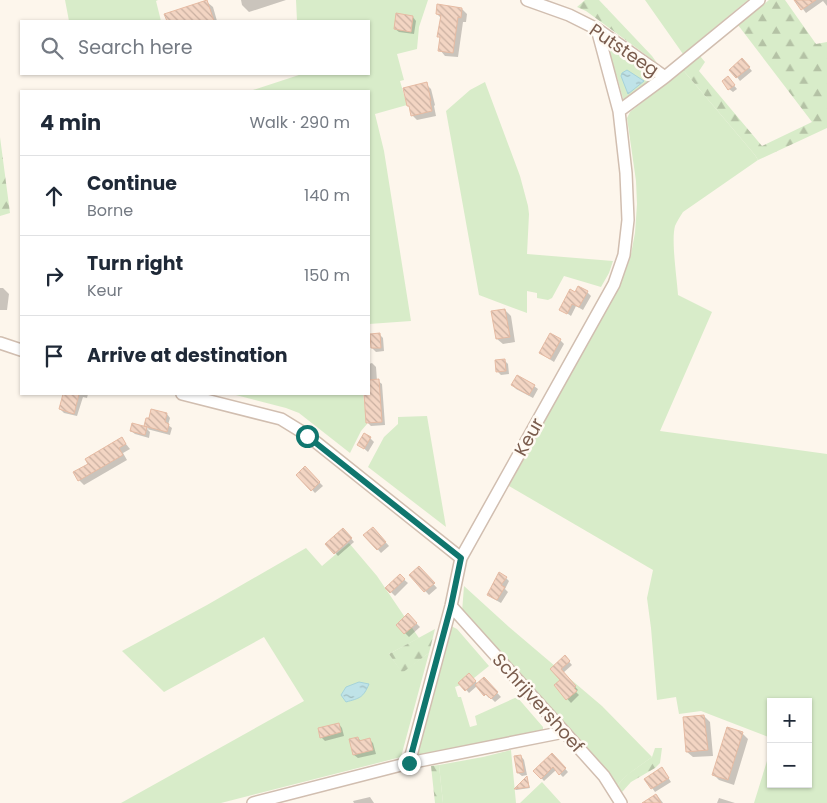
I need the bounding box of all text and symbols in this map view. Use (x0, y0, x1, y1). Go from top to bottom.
street label: Putsteeg (585, 17, 664, 82)
search box (20, 20, 370, 75)
icon: search (38, 34, 66, 62)
text: Search here (78, 34, 192, 61)
text: 4 min (40, 108, 101, 137)
text: Walk · 290 m (249, 111, 350, 134)
text: Continue (87, 170, 177, 197)
icon: ahead (40, 182, 68, 210)
text: 140 m (304, 184, 350, 207)
text: Borne (87, 199, 133, 222)
text: Turn right (87, 250, 183, 277)
icon: right (40, 262, 68, 290)
text: 150 m (304, 264, 350, 287)
text: Keur (87, 279, 123, 302)
icon: arrive (40, 342, 68, 370)
text: Arrive at destination (87, 342, 288, 369)
street label: Keur (508, 413, 549, 460)
route start (296, 425, 319, 448)
street label: Schrijvershoef (487, 647, 590, 758)
map controls (767, 698, 812, 788)
button: + (767, 698, 812, 743)
button: − (767, 743, 812, 788)
route end (398, 752, 421, 775)

